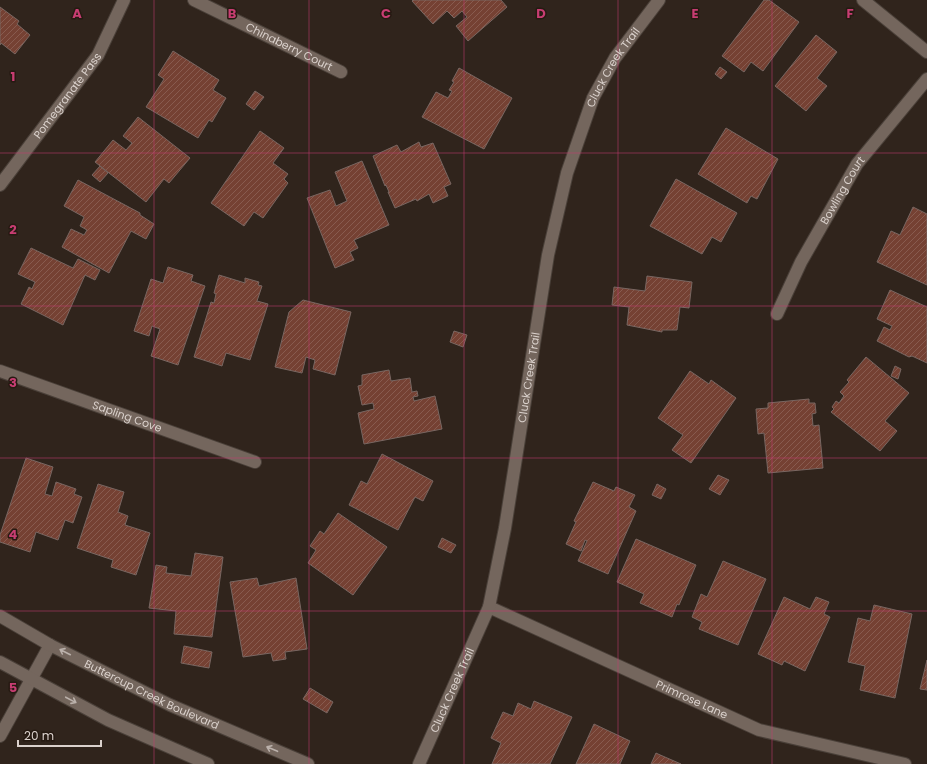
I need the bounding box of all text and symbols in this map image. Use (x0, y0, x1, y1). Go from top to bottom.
text: A (72, 4, 82, 23)
text: B (228, 4, 237, 23)
text: C (381, 4, 391, 23)
text: D (536, 4, 546, 23)
text: E (691, 4, 699, 23)
text: F (846, 4, 854, 23)
street label: Chinaberry Court (243, 19, 335, 75)
street label: Cluck Creek Trail (582, 24, 644, 109)
street label: Pomegranate Pass (30, 49, 105, 142)
text: 1 (11, 67, 15, 86)
street label: Bowling Court (816, 153, 868, 227)
text: 2 (9, 220, 17, 239)
street label: Cluck Creek Trail (514, 331, 544, 424)
text: 3 (9, 373, 17, 392)
street label: Sapling Cove (90, 397, 164, 436)
text: 4 (9, 525, 18, 544)
street label: Cluck Creek Trail (426, 645, 478, 735)
one-way arrow (60, 648, 72, 655)
street label: Buttercup Creek Boulevard (82, 656, 222, 733)
street label: Primrose Lane (653, 676, 731, 723)
text: 5 (9, 678, 17, 697)
one-way arrow (65, 697, 77, 705)
scale bar (18, 722, 101, 748)
text: 20 m (24, 727, 54, 744)
one-way arrow (266, 744, 278, 752)

